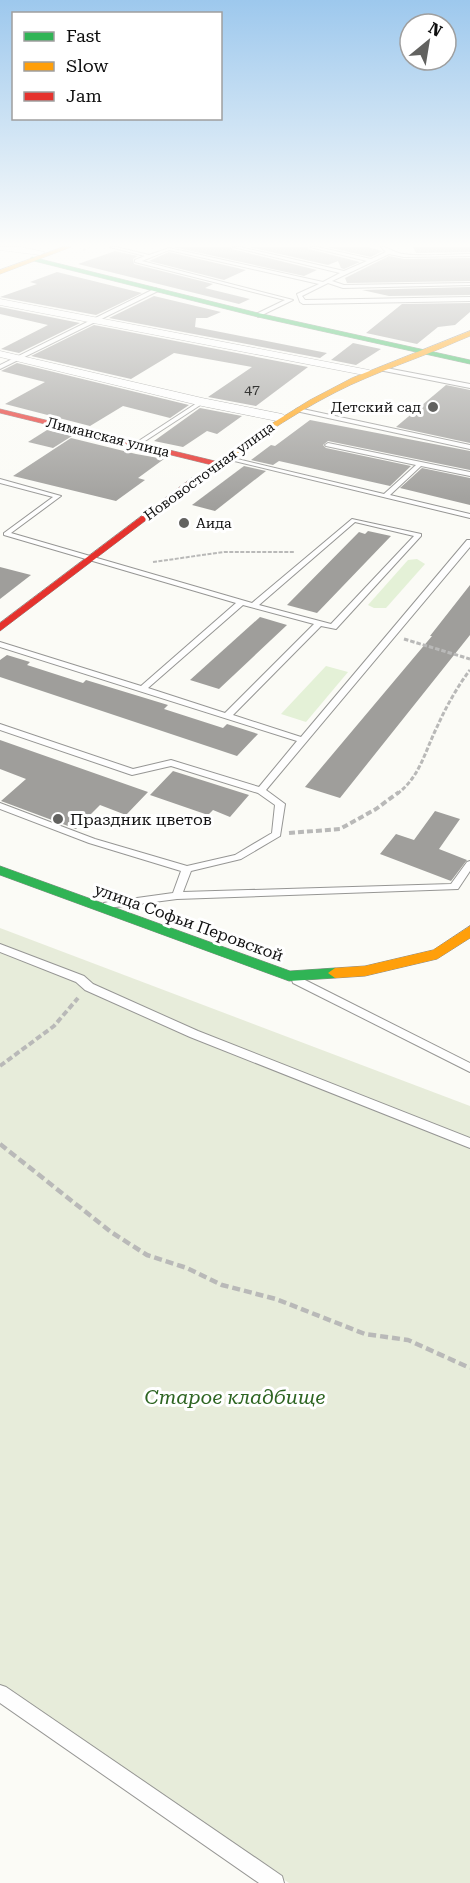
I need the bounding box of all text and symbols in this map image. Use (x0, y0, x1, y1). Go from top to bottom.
legend (12, 12, 222, 120)
north arrow (398, 12, 458, 72)
text: N (425, 18, 445, 41)
text: Fast (66, 25, 101, 46)
text: Slow (66, 55, 108, 76)
text: Jam (66, 85, 102, 106)
house number: 47 (244, 381, 260, 397)
place label: Детский сад (331, 399, 421, 415)
marker: Детский сад (426, 400, 440, 414)
street label: Лиманская улица (45, 414, 172, 460)
street label: Нововосточная улица (141, 418, 277, 524)
place label: Аида (196, 515, 232, 531)
marker: Аида (177, 516, 191, 530)
place label: Праздник цветов (70, 810, 212, 829)
marker: Праздник цветов (51, 812, 65, 826)
street label: улица Софьи Перовской (92, 879, 286, 966)
park label: Старое кладбище (145, 1385, 325, 1409)

